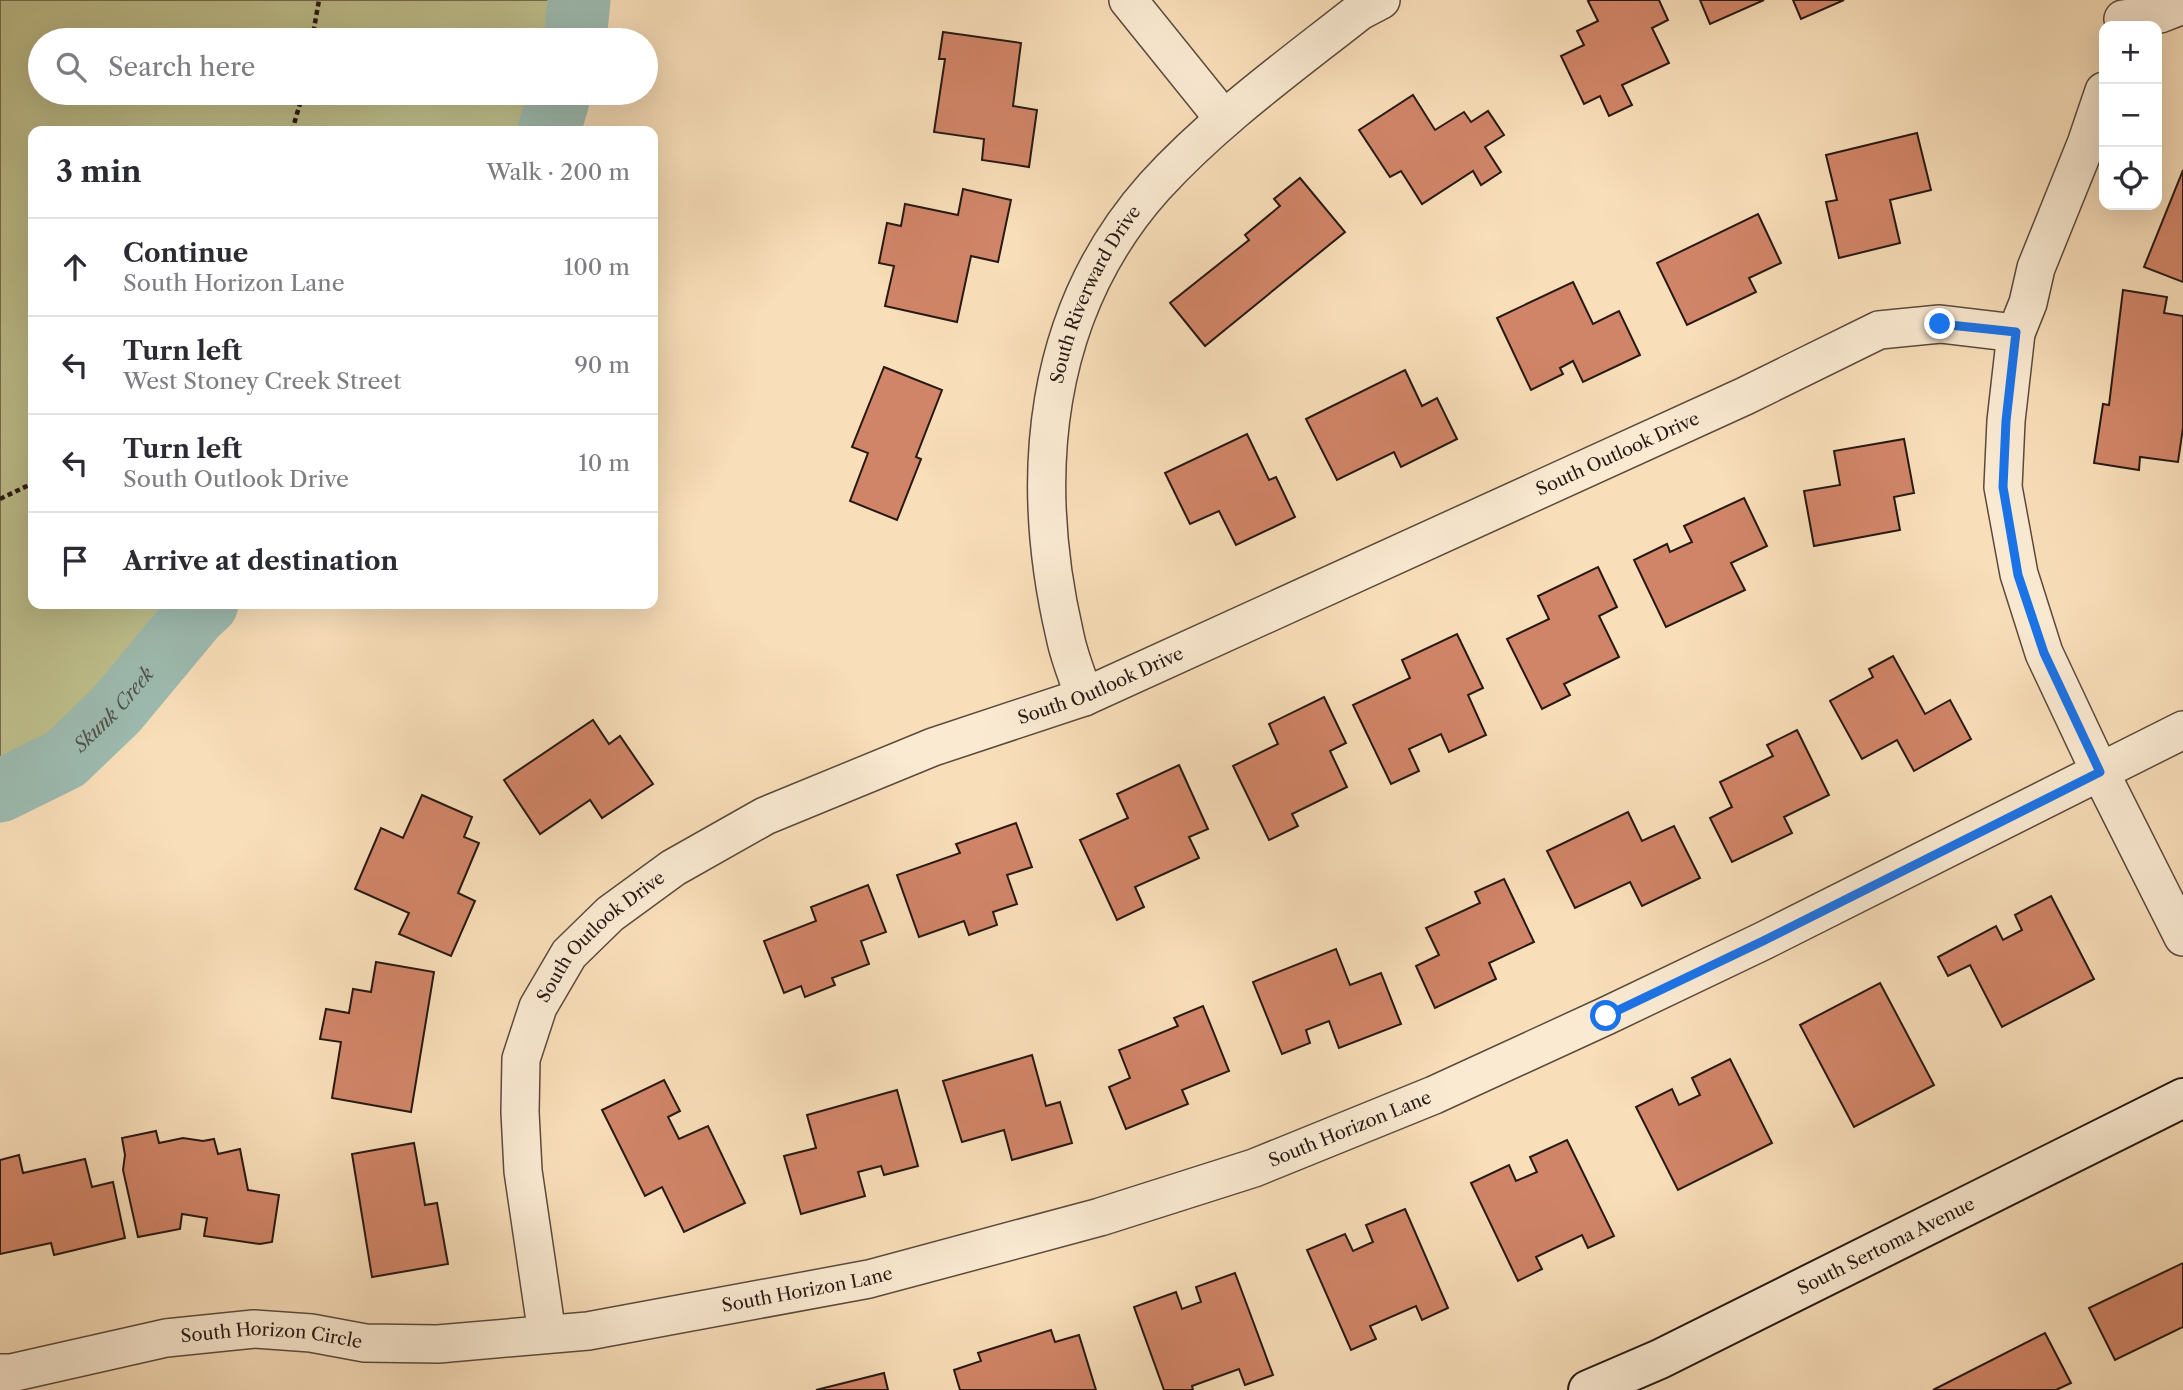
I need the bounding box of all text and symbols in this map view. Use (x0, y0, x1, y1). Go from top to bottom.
map controls (2099, 21, 2162, 210)
button: + (2099, 21, 2162, 84)
search box (28, 28, 658, 105)
icon: search (52, 48, 90, 86)
text: Search here (108, 51, 255, 83)
button: − (2099, 84, 2162, 147)
button: locate (2099, 147, 2162, 210)
text: 3 min (56, 153, 142, 190)
text: Walk · 200 m (486, 158, 630, 186)
street label: South Riverward Drive (1046, 201, 1145, 386)
text: Continue (123, 237, 248, 269)
icon: ahead (56, 248, 94, 286)
text: 100 m (564, 253, 630, 281)
text: South Horizon Lane (123, 269, 345, 297)
route end (1924, 308, 1955, 339)
text: Turn left (123, 335, 242, 367)
icon: left (56, 346, 94, 384)
text: 90 m (574, 351, 630, 379)
text: West Stoney Creek Street (123, 367, 401, 395)
street label: South Outlook Drive (1533, 407, 1703, 501)
text: Turn left (123, 433, 242, 465)
icon: left (56, 444, 94, 482)
text: 10 m (578, 449, 630, 477)
text: South Outlook Drive (123, 465, 349, 493)
icon: arrive (56, 542, 94, 580)
text: Arrive at destination (123, 545, 398, 577)
street label: South Outlook Drive (1015, 642, 1187, 729)
water label: Skunk Creek (68, 663, 159, 757)
street label: South Outlook Drive (532, 867, 669, 1007)
route start (1590, 1000, 1621, 1031)
street label: South Horizon Lane (1265, 1086, 1434, 1172)
street label: South Sertoma Avenue (1794, 1193, 1978, 1300)
street label: South Horizon Lane (720, 1262, 895, 1317)
street label: South Horizon Circle (180, 1318, 364, 1353)

